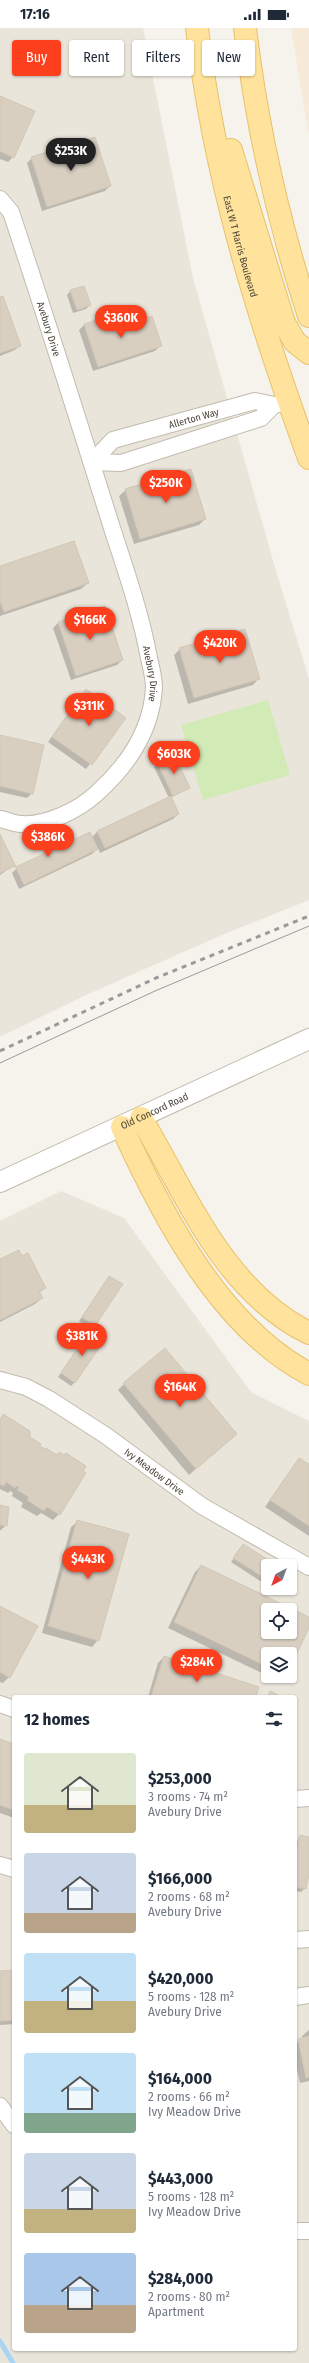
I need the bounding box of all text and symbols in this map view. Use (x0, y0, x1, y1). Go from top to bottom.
text: 17:16 (20, 5, 50, 23)
chip: Buy (12, 40, 61, 76)
chip: Rent (69, 40, 124, 76)
chip: Filters (132, 40, 194, 76)
chip: New (202, 40, 255, 76)
pin: $253K (43, 138, 99, 172)
text: $253K (55, 143, 87, 158)
street label: East W T Harris Boulevard (220, 195, 260, 299)
street label: Avebury Drive (34, 300, 63, 358)
pin: $360K (93, 305, 149, 339)
text: $360K (104, 310, 138, 325)
street label: Allerton Way (167, 406, 221, 431)
pin: $250K (138, 470, 194, 504)
text: $250K (149, 475, 183, 490)
pin: $166K (62, 607, 118, 641)
text: $166K (74, 612, 106, 627)
pin: $420K (192, 630, 248, 664)
text: $420K (203, 635, 237, 650)
street label: Avebury Drive (140, 645, 159, 703)
pin: $311K (61, 693, 117, 727)
text: $311K (74, 698, 104, 713)
pin: $603K (146, 741, 202, 775)
text: $603K (157, 746, 191, 761)
pin: $386K (20, 824, 76, 858)
text: $386K (31, 829, 65, 844)
street label: Old Concord Road (119, 1091, 190, 1132)
pin: $381K (54, 1323, 110, 1357)
text: $381K (66, 1328, 98, 1343)
pin: $164K (152, 1374, 208, 1408)
text: $164K (164, 1379, 196, 1394)
street label: Ivy Meadow Drive (122, 1446, 187, 1498)
pin: $443K (60, 1546, 116, 1580)
text: $443K (71, 1551, 105, 1566)
north arrow (261, 1559, 297, 1595)
map controls (261, 1559, 297, 1683)
button: locate (261, 1603, 297, 1639)
button: layers (261, 1647, 297, 1683)
pin: $284K (169, 1649, 225, 1683)
text: $284K (180, 1654, 214, 1669)
icon: filters (263, 1708, 285, 1730)
text: 12 homes (24, 1709, 90, 1730)
text: $253,000 (148, 1768, 212, 1789)
icon: home (56, 1769, 104, 1817)
text: 3 rooms · 74 m² (148, 1789, 228, 1804)
text: Avebury Drive (148, 1804, 222, 1819)
text: $166,000 (148, 1868, 212, 1889)
icon: home (56, 1869, 104, 1917)
text: 2 rooms · 68 m² (148, 1889, 230, 1904)
text: Avebury Drive (148, 1904, 222, 1919)
text: $420,000 (148, 1968, 214, 1989)
icon: home (56, 1969, 104, 2017)
text: 5 rooms · 128 m² (148, 1989, 234, 2004)
text: Avebury Drive (148, 2004, 222, 2019)
text: $164,000 (148, 2068, 212, 2089)
icon: home (56, 2069, 104, 2117)
text: 2 rooms · 66 m² (148, 2089, 230, 2104)
text: Ivy Meadow Drive (148, 2104, 241, 2119)
text: $443,000 (148, 2168, 213, 2189)
icon: home (56, 2169, 104, 2217)
text: 5 rooms · 128 m² (148, 2189, 234, 2204)
text: Ivy Meadow Drive (148, 2204, 241, 2219)
text: $284,000 (148, 2268, 213, 2289)
icon: home (56, 2269, 104, 2317)
text: 2 rooms · 80 m² (148, 2289, 230, 2304)
text: Apartment (148, 2304, 204, 2319)

